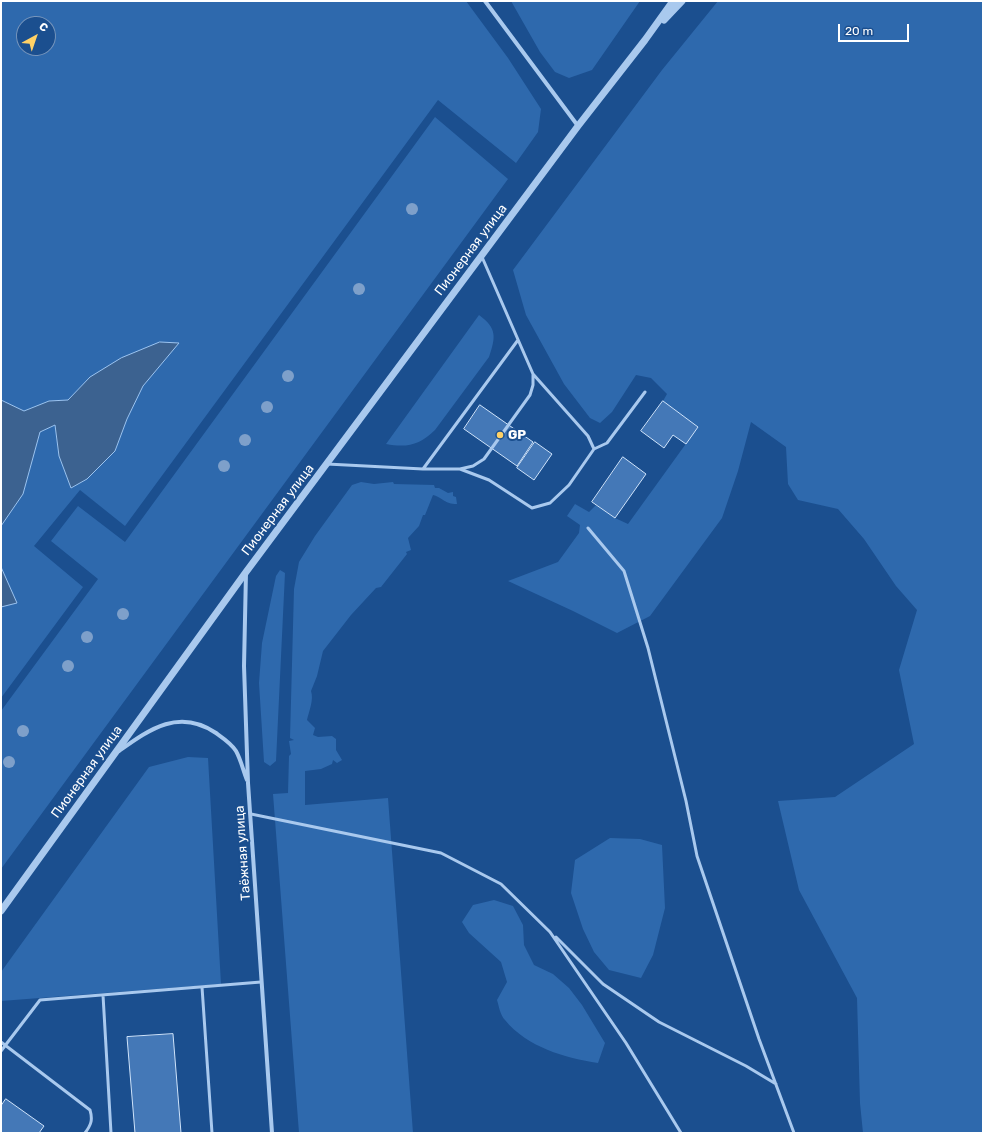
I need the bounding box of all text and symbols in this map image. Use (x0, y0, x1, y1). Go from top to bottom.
north arrow (16, 16, 56, 56)
scale bar (840, 16, 911, 42)
text: С (36, 20, 51, 35)
text: 20 m (845, 24, 873, 38)
street label: Пионерная улица (432, 201, 510, 299)
place label: GP (508, 427, 526, 443)
marker: GP (495, 430, 505, 440)
street label: Пионерная улица (239, 461, 317, 559)
street label: Пионерная улица (48, 723, 126, 821)
street label: Таёжная улица (232, 805, 254, 901)

